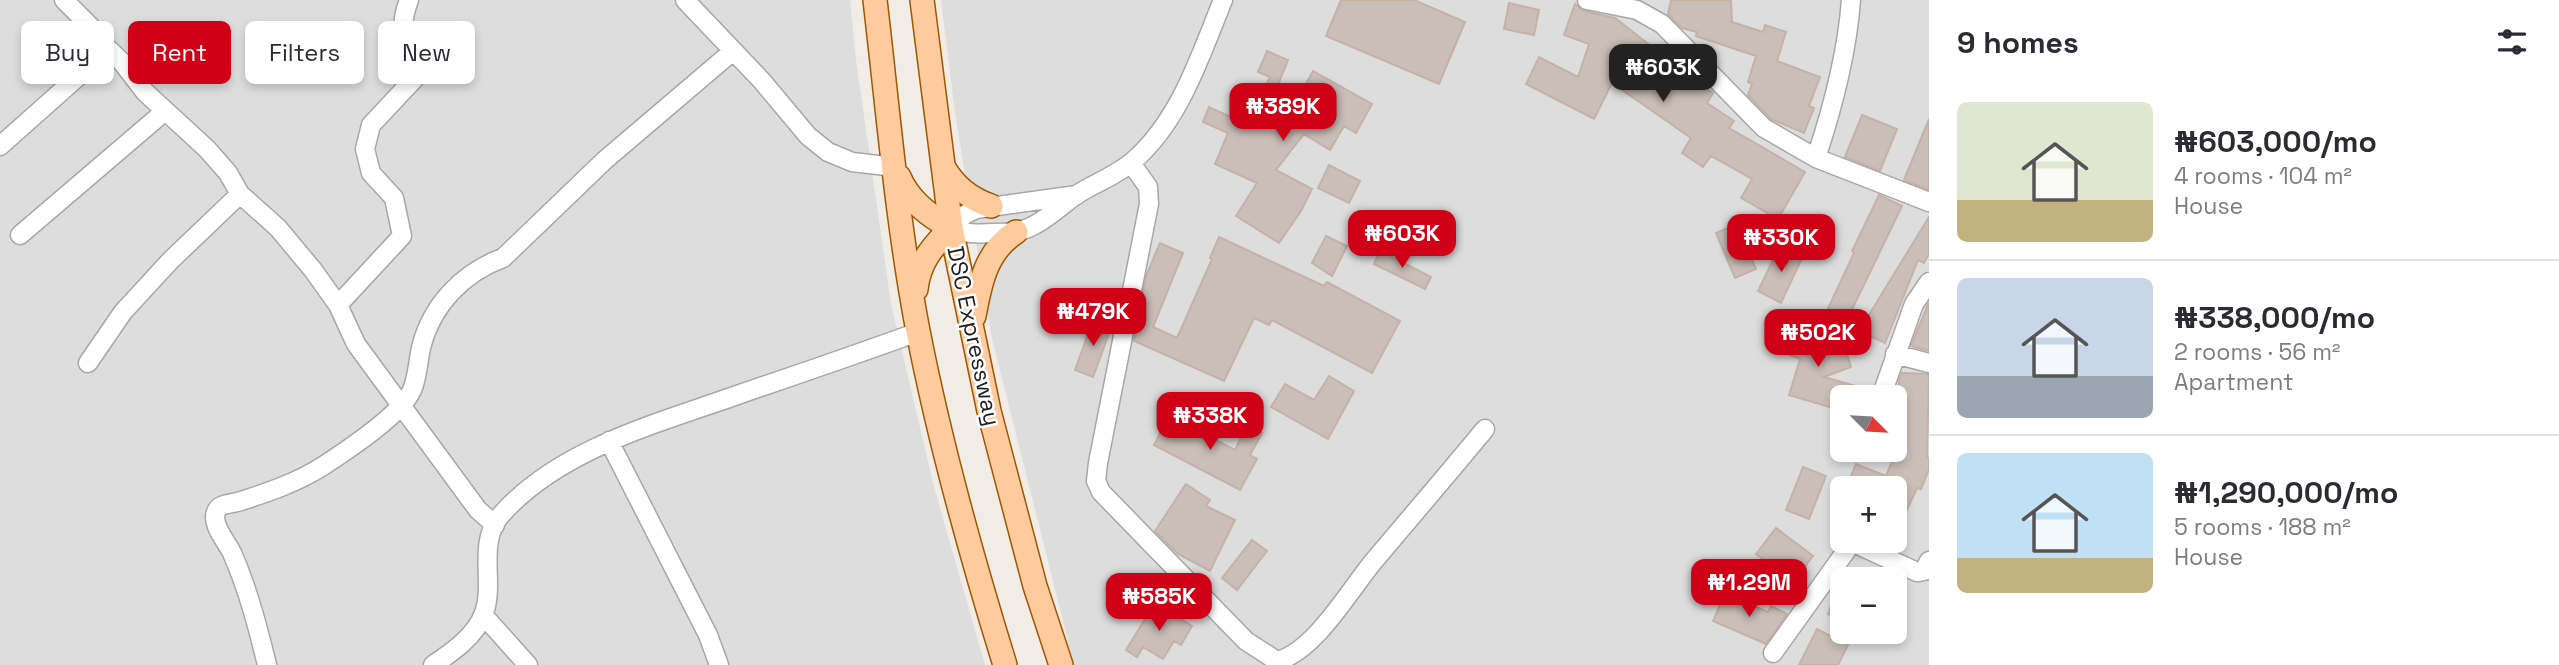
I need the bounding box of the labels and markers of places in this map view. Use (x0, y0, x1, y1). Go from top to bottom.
pin: ₦603K (1614, 44, 1712, 104)
pin: ₦389K (1234, 83, 1332, 143)
pin: ₦603K (1353, 210, 1451, 270)
pin: ₦330K (1732, 215, 1830, 274)
pin: ₦479K (1044, 288, 1142, 348)
pin: ₦502K (1769, 310, 1867, 369)
pin: ₦338K (1161, 392, 1259, 452)
pin: ₦1.29M (1692, 560, 1806, 619)
pin: ₦585K (1110, 574, 1208, 633)

